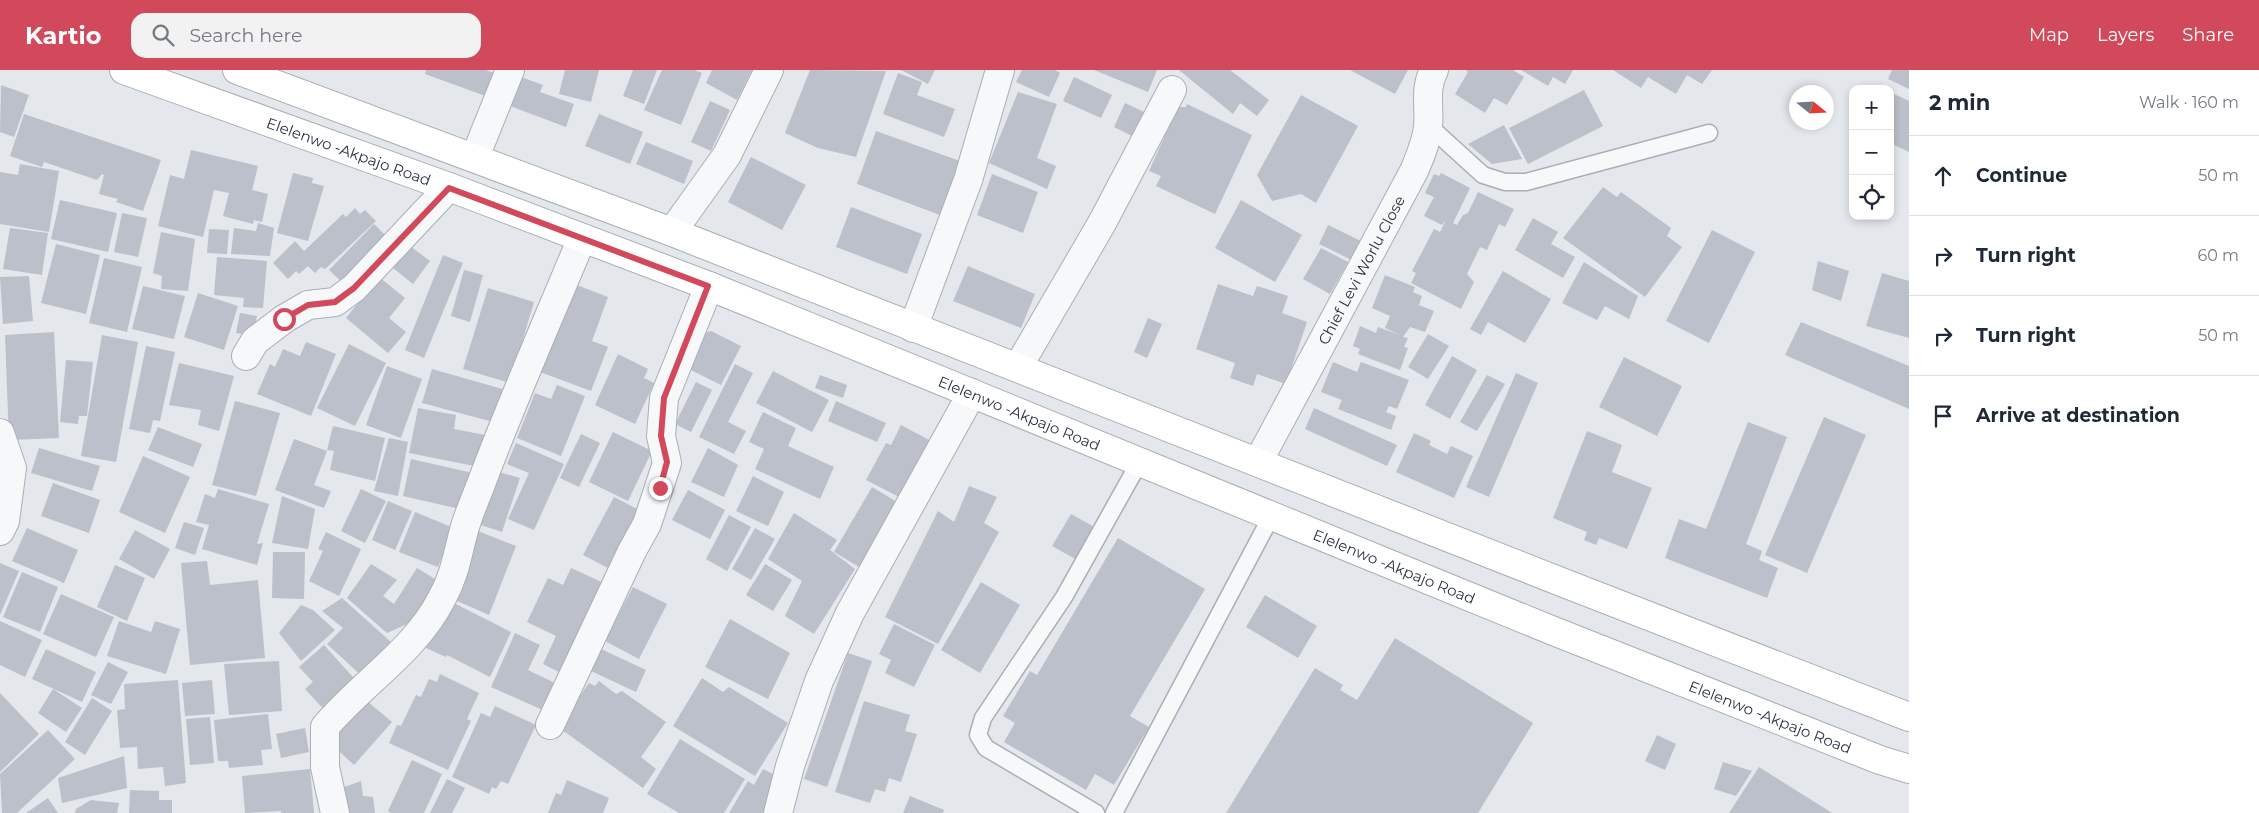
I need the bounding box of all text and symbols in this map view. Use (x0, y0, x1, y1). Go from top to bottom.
search box (131, 13, 481, 58)
text: Kartio (25, 21, 101, 50)
icon: search (149, 21, 177, 49)
text: Search here (189, 24, 302, 47)
text: Map (2029, 24, 2069, 46)
text: Layers (2097, 24, 2154, 46)
text: Share (2182, 24, 2234, 46)
north arrow (1789, 85, 1834, 130)
map controls (1849, 85, 1894, 220)
button: + (1849, 85, 1894, 130)
text: 2 min (1929, 90, 1990, 115)
text: Walk · 160 m (2139, 93, 2239, 112)
street label: Elelenwo -Akpajo Road (264, 113, 434, 189)
button: − (1849, 130, 1894, 175)
icon: ahead (1929, 162, 1957, 190)
text: Continue (1976, 164, 2067, 187)
text: 50 m (2198, 166, 2239, 185)
button: locate (1849, 175, 1894, 220)
street label: Chief Levi Worlu Close (1313, 192, 1409, 348)
icon: right (1929, 242, 1957, 270)
text: Turn right (1976, 244, 2076, 267)
text: 60 m (2197, 246, 2239, 265)
route start (273, 308, 296, 331)
icon: right (1929, 322, 1957, 350)
text: Turn right (1976, 324, 2076, 347)
text: 50 m (2198, 326, 2239, 345)
street label: Elelenwo -Akpajo Road (936, 371, 1103, 454)
icon: arrive (1929, 402, 1957, 430)
text: Arrive at destination (1976, 404, 2180, 427)
route end (649, 477, 672, 500)
street label: Elelenwo -Akpajo Road (1311, 524, 1478, 608)
street label: Elelenwo -Akpajo Road (1686, 676, 1854, 757)

